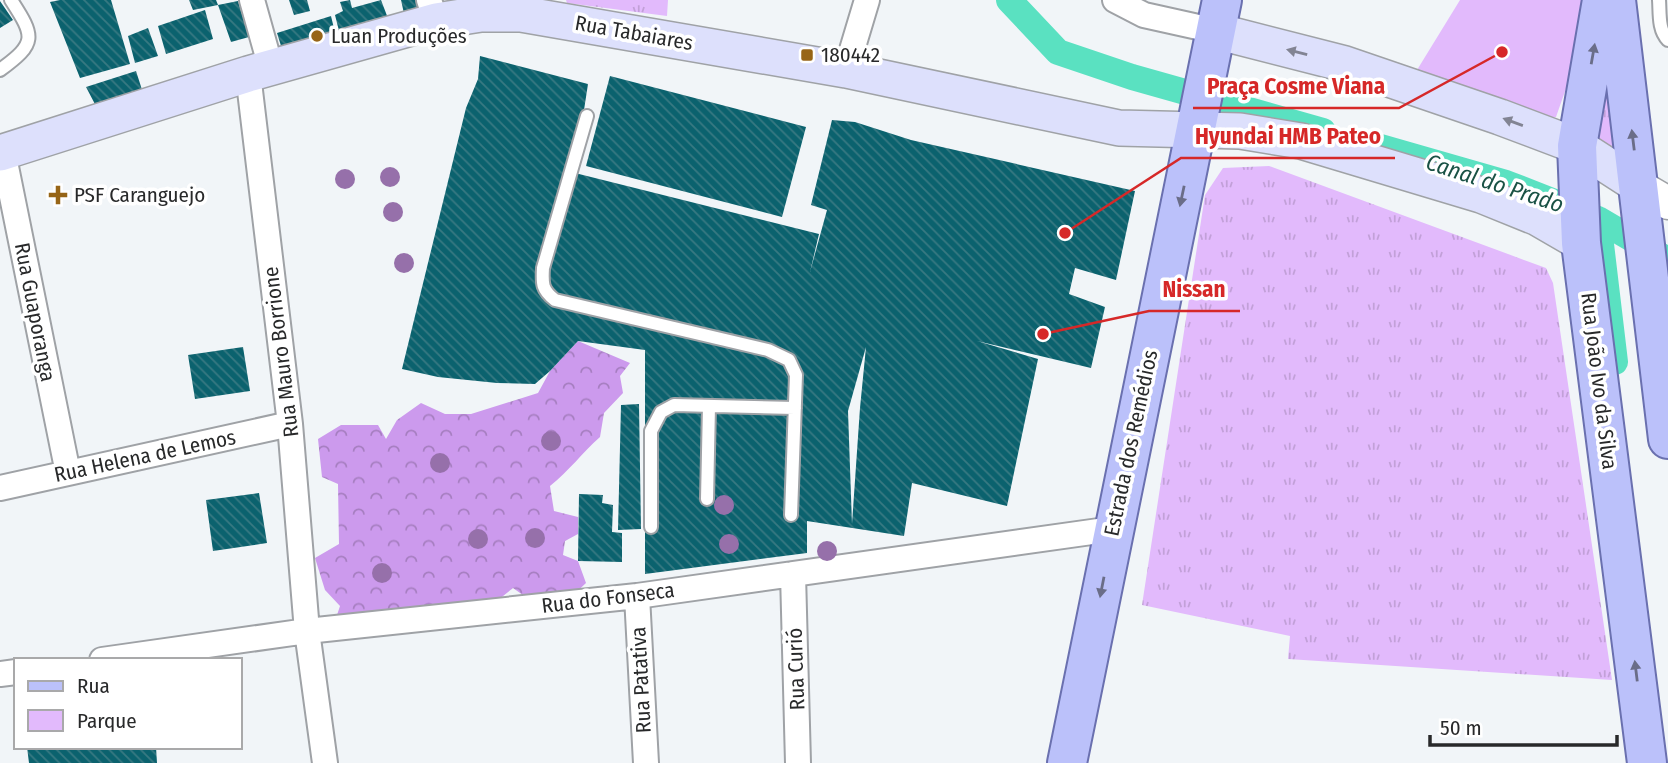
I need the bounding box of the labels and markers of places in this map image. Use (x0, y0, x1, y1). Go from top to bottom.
place label: Luan Produções (331, 23, 467, 49)
marker: Luan Produções (309, 28, 325, 44)
place label: 180442 (821, 42, 880, 68)
marker: 180442 (799, 47, 815, 63)
callout: Praça Cosme Viana (1193, 64, 1399, 108)
callout: Hyundai HMB Pateo (1181, 114, 1395, 158)
place label: PSF Caranguejo (74, 182, 205, 208)
marker: PSF Caranguejo (48, 185, 68, 205)
callout: Nissan (1149, 267, 1240, 311)

